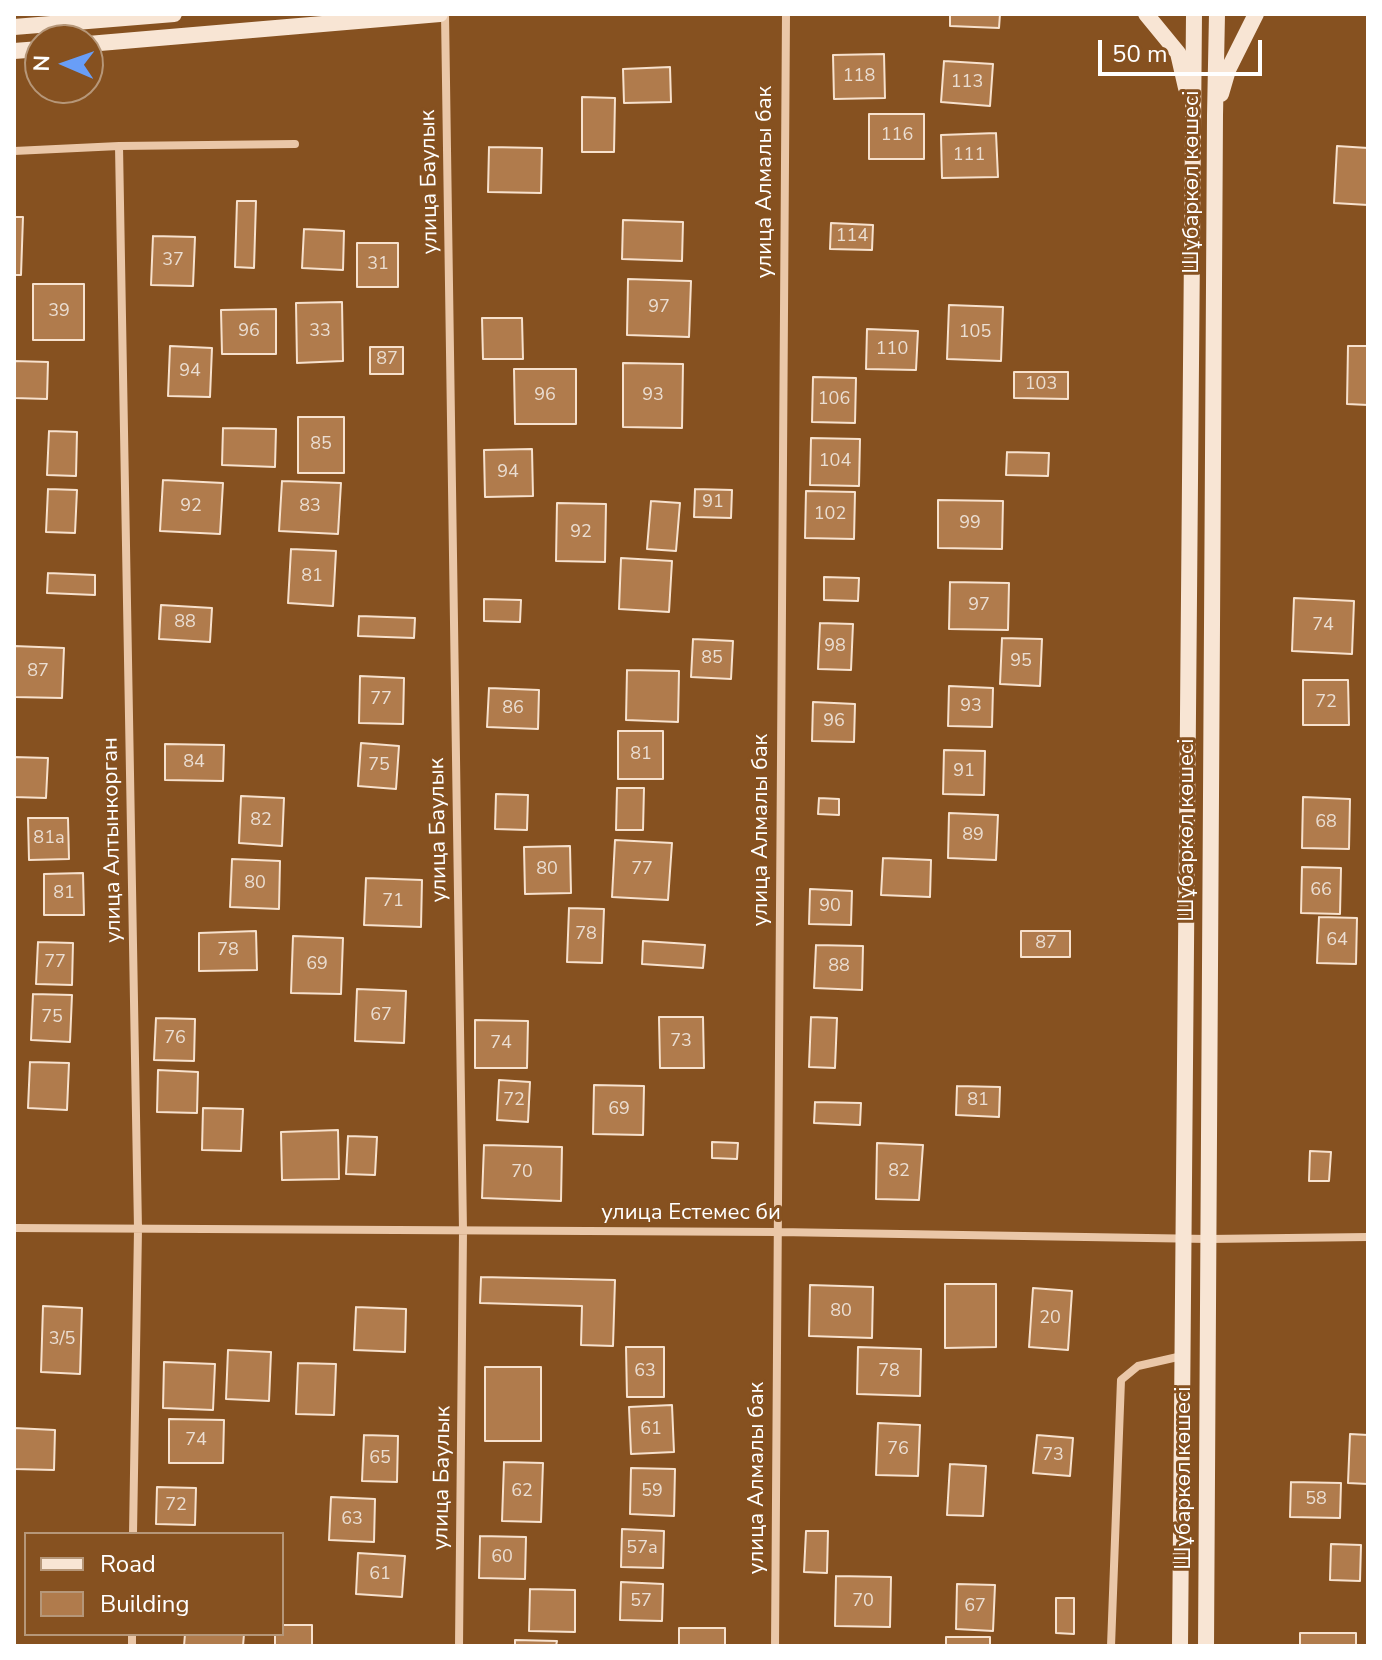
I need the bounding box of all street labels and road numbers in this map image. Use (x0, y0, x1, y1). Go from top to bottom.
street label: улица Алмалы бак (753, 86, 779, 278)
street label: Шұбаркөл көшесі (1180, 90, 1206, 274)
street label: улица Баулык (416, 110, 444, 254)
street label: улица Алмалы бак (749, 734, 775, 926)
street label: улица Алтынкорган (98, 737, 128, 943)
street label: Шұбаркөл көшесі (1175, 738, 1201, 922)
street label: улица Баулык (425, 758, 453, 902)
street label: улица Естемес би (601, 1201, 781, 1227)
street label: улица Алмалы бак (745, 1382, 771, 1574)
street label: Шұбаркөл көшесі (1172, 1386, 1198, 1570)
street label: улица Баулык (429, 1406, 457, 1550)

